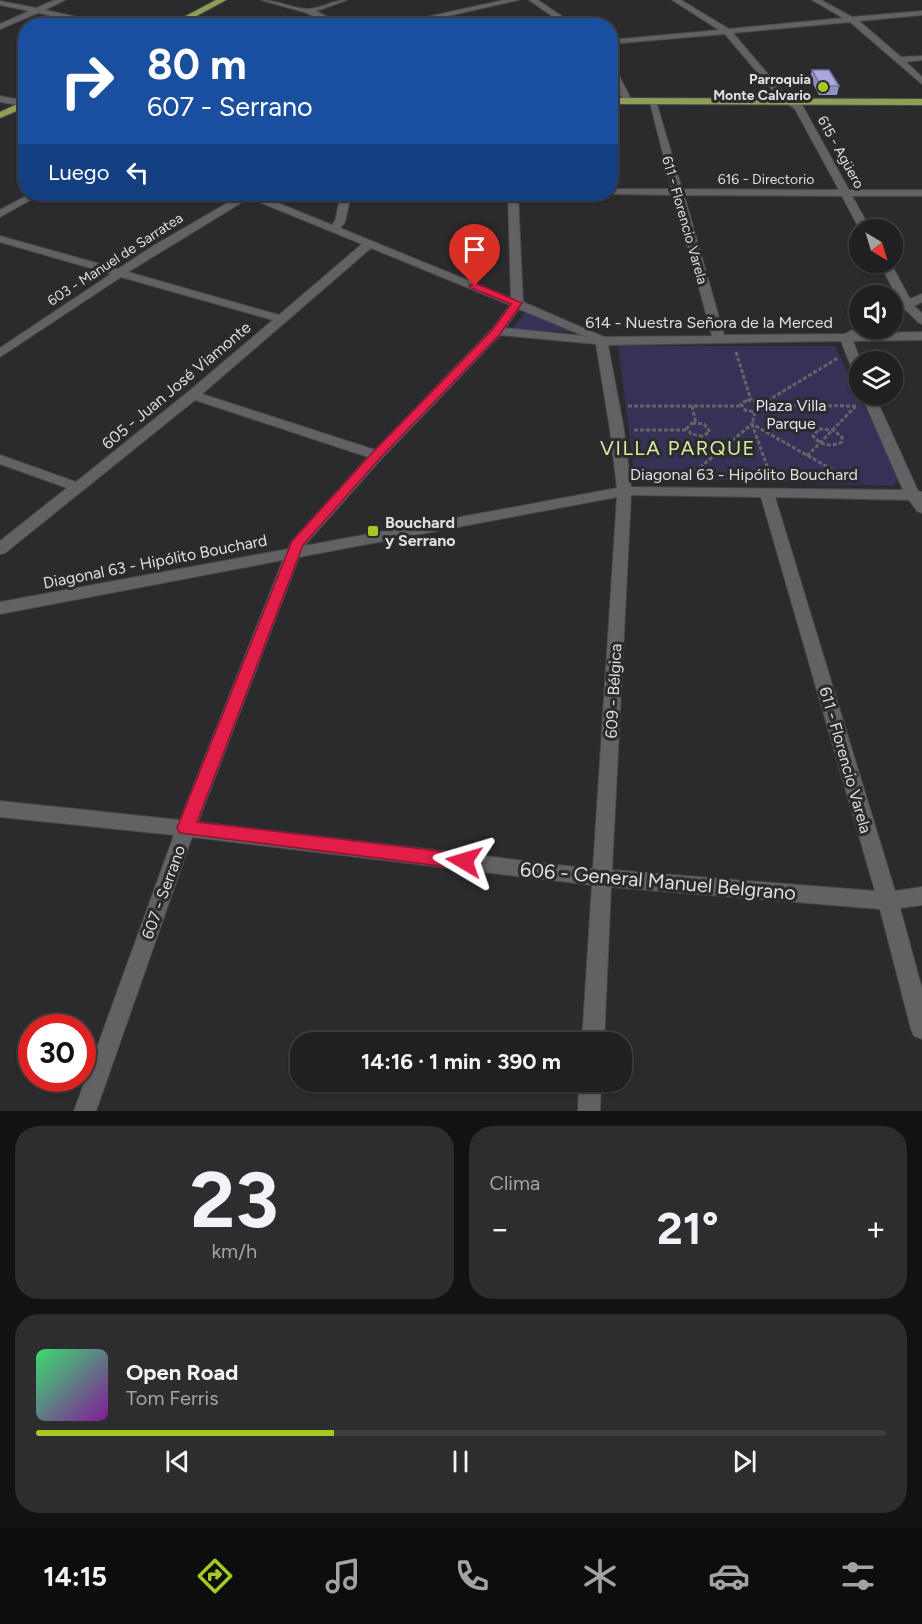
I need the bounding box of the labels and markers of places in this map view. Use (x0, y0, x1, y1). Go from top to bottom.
place label: Parroquia Monte Calvario (713, 71, 811, 104)
marker: Parroquia Monte Calvario (816, 80, 830, 94)
pin (449, 224, 500, 286)
place label: Bouchard y Serrano (385, 513, 456, 550)
marker: Bouchard y Serrano (366, 524, 380, 538)

